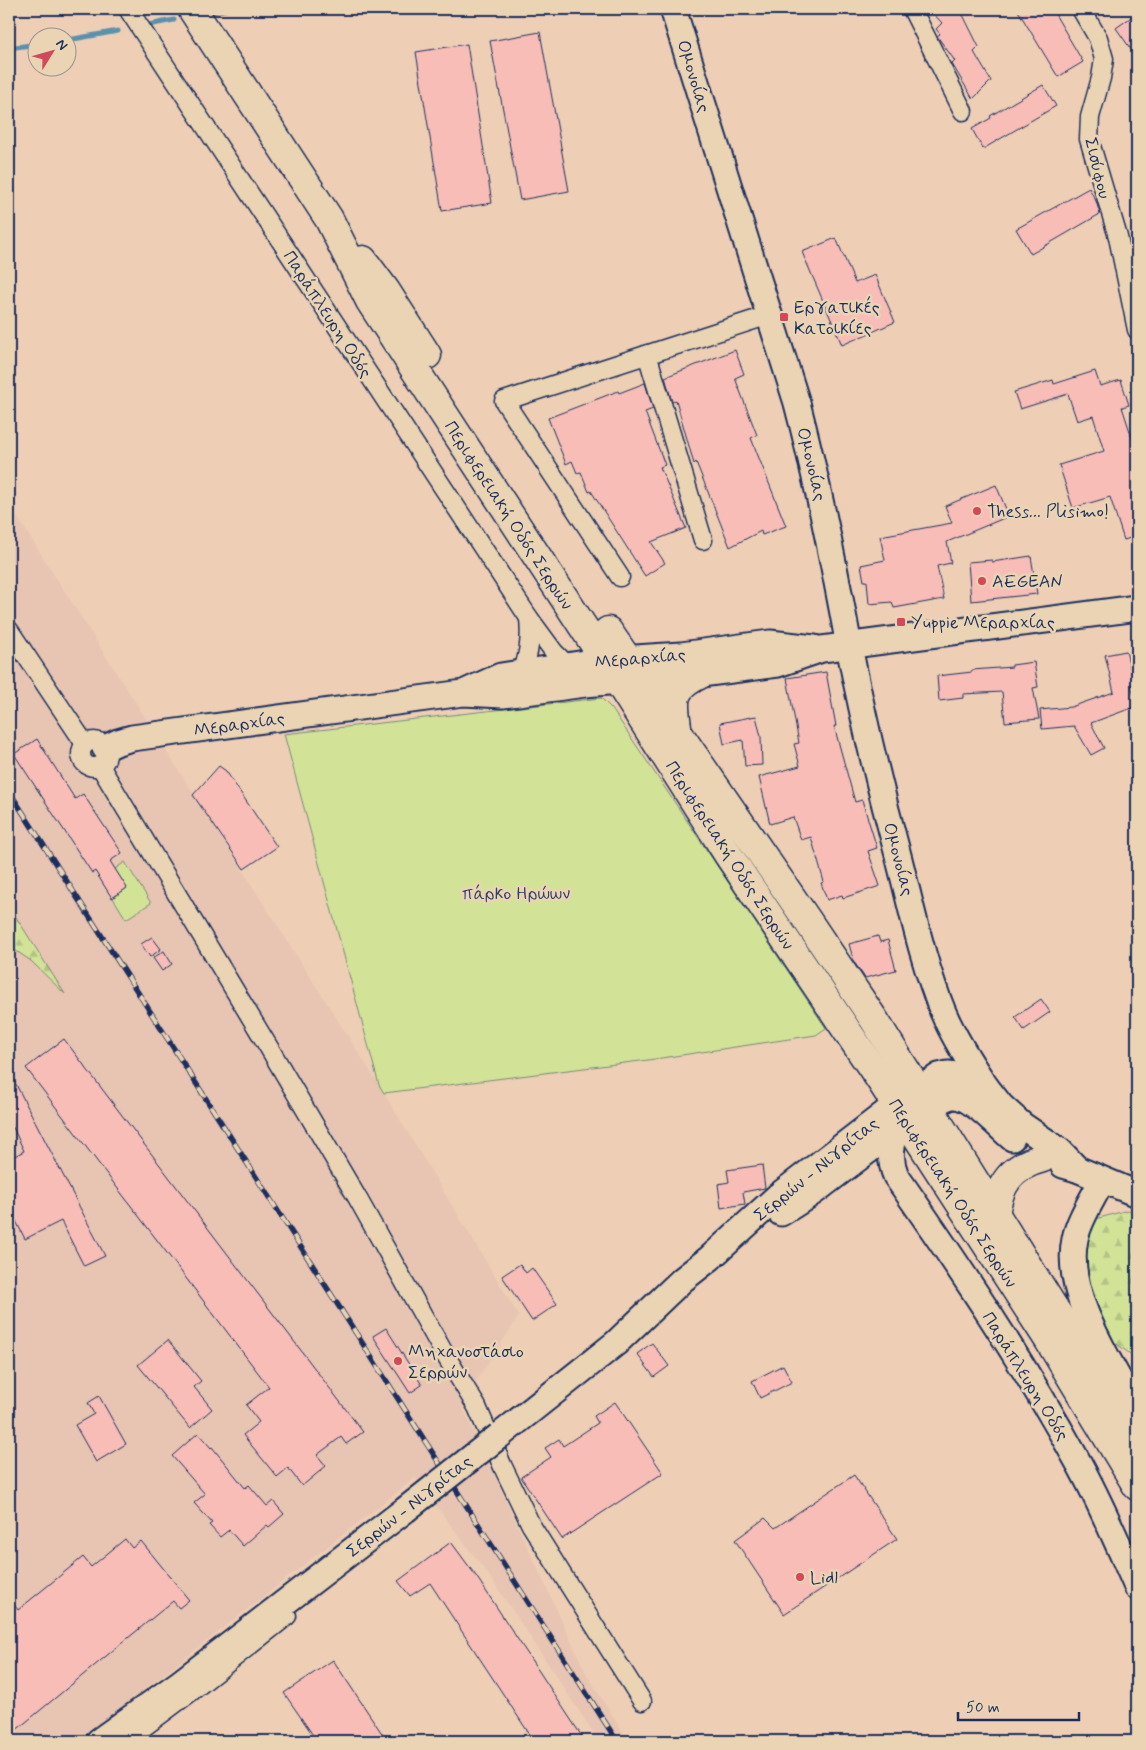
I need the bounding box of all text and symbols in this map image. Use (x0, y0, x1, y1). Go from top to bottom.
north arrow (28, 28, 78, 78)
text: N (52, 36, 72, 54)
street label: Ομονοίας (671, 37, 716, 116)
street label: Σισύφου (1078, 135, 1116, 201)
street label: Παράπλευρη Οδός (277, 246, 377, 383)
place label: Εργατικές Κατοικίες (794, 295, 880, 341)
marker: Εργατικές Κατοικίες (778, 311, 790, 323)
street label: Περιφερειακή Οδός Σερρών (438, 416, 578, 615)
street label: Ομονοίας (790, 425, 832, 504)
place label: Thess… Plisimo! (987, 500, 1109, 524)
marker: Thess… Plisimo! (971, 505, 983, 517)
place label: AEGEAN (992, 570, 1063, 594)
marker: AEGEAN (976, 575, 988, 587)
place label: Yuppie Μεραρχίας (911, 611, 1055, 635)
marker: Yuppie Μεραρχίας (895, 616, 907, 628)
street label: Μεραρχίας (593, 643, 687, 675)
street label: Μεραρχίας (192, 707, 286, 743)
street label: Περιφερειακή Οδός Σερρών (659, 756, 799, 955)
street label: Ομονοίας (877, 820, 919, 899)
park label: πάρκο Ηρώων (462, 882, 570, 906)
street label: Περιφερειακή Οδός Σερρών (882, 1094, 1022, 1293)
street label: Σερρών - Νιγρίτας (749, 1112, 884, 1227)
street label: Παράπλευρη Οδός (976, 1308, 1074, 1446)
place label: Μηχανοστάσιο Σερρών (408, 1340, 524, 1385)
marker: Μηχανοστάσιο Σερρών (392, 1355, 404, 1367)
street label: Σερρών - Νιγρίτας (342, 1450, 478, 1564)
place label: Lidl (810, 1566, 838, 1590)
marker: Lidl (794, 1571, 806, 1583)
scale bar (958, 1690, 1080, 1722)
text: 50 m (966, 1698, 1000, 1718)

